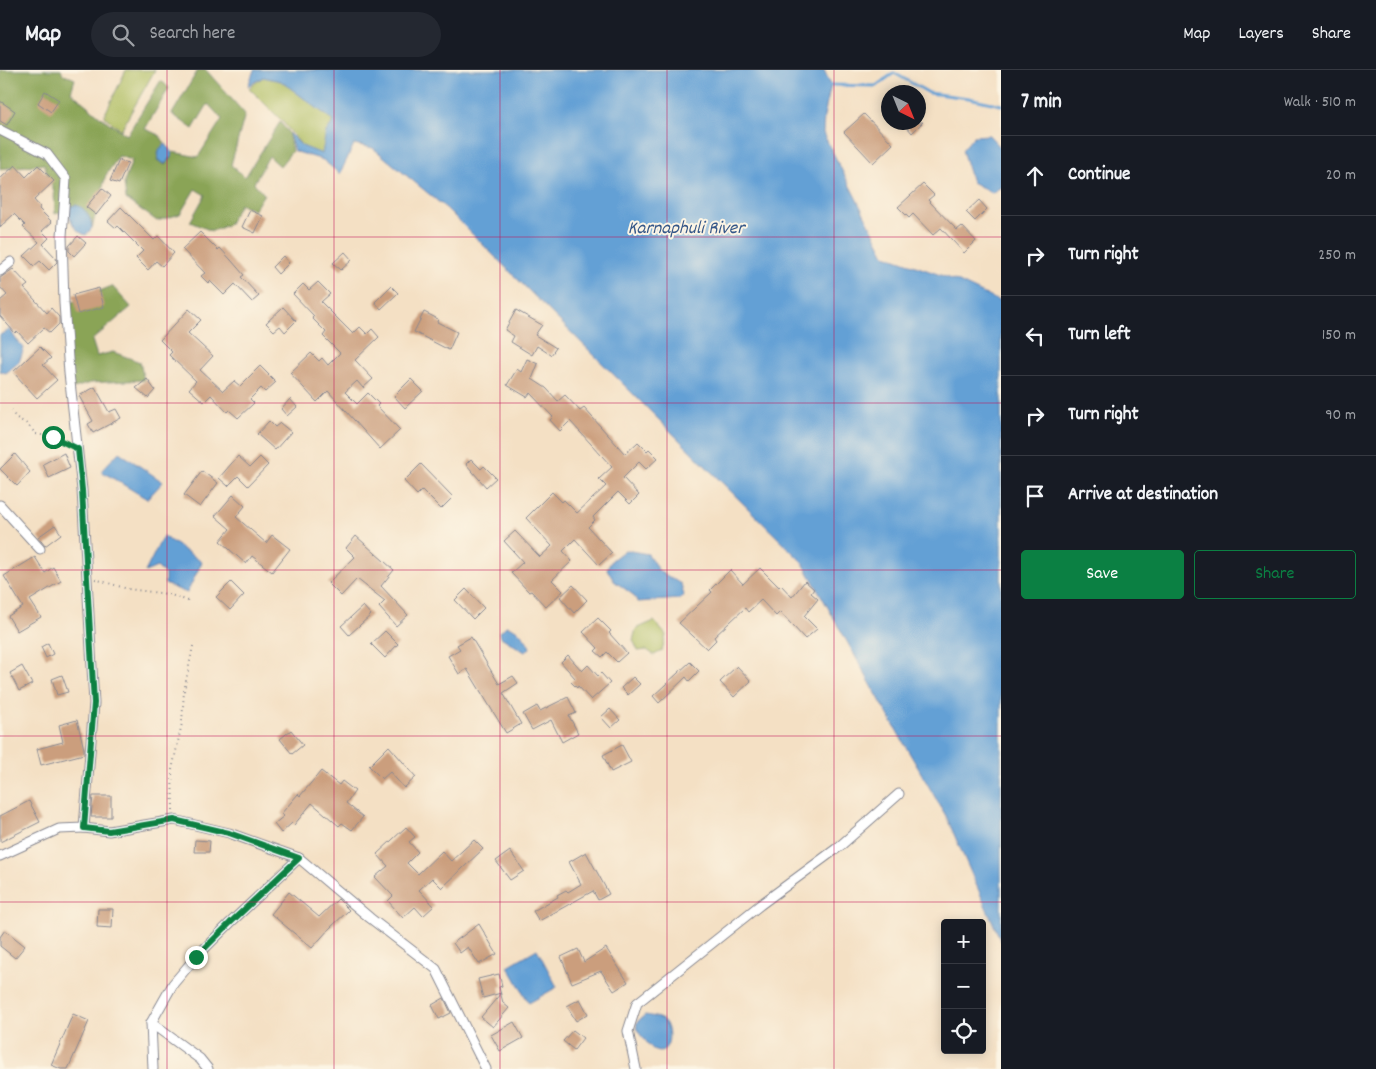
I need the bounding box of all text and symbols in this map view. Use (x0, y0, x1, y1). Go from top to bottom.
search box (91, 12, 441, 57)
text: Map (25, 18, 61, 52)
icon: search (109, 21, 137, 49)
text: Search here (149, 21, 235, 48)
text: Map (1183, 22, 1210, 47)
text: Layers (1238, 22, 1284, 47)
text: Share (1312, 22, 1351, 47)
north arrow (881, 85, 926, 130)
text: 7 min (1021, 88, 1062, 118)
text: Walk · 510 m (1284, 91, 1356, 114)
icon: ahead (1021, 162, 1049, 190)
text: Continue (1068, 162, 1130, 189)
text: 20 m (1326, 164, 1356, 187)
water label: Karnaphuli River (628, 216, 746, 243)
icon: right (1021, 242, 1049, 270)
text: Turn right (1068, 242, 1139, 269)
text: 250 m (1318, 244, 1356, 267)
icon: left (1021, 322, 1049, 350)
text: Turn left (1068, 322, 1131, 349)
text: 150 m (1322, 324, 1356, 347)
icon: right (1021, 402, 1049, 430)
text: Turn right (1068, 402, 1139, 429)
text: 90 m (1325, 404, 1356, 427)
route start (42, 426, 65, 449)
icon: arrive (1021, 482, 1049, 510)
text: Arrive at destination (1068, 482, 1218, 509)
button: Save (1021, 550, 1184, 599)
button: Share (1194, 550, 1356, 599)
map controls (941, 919, 986, 1054)
button: + (941, 919, 986, 964)
route end (185, 946, 208, 969)
button: − (941, 964, 986, 1009)
button: locate (941, 1009, 986, 1054)

